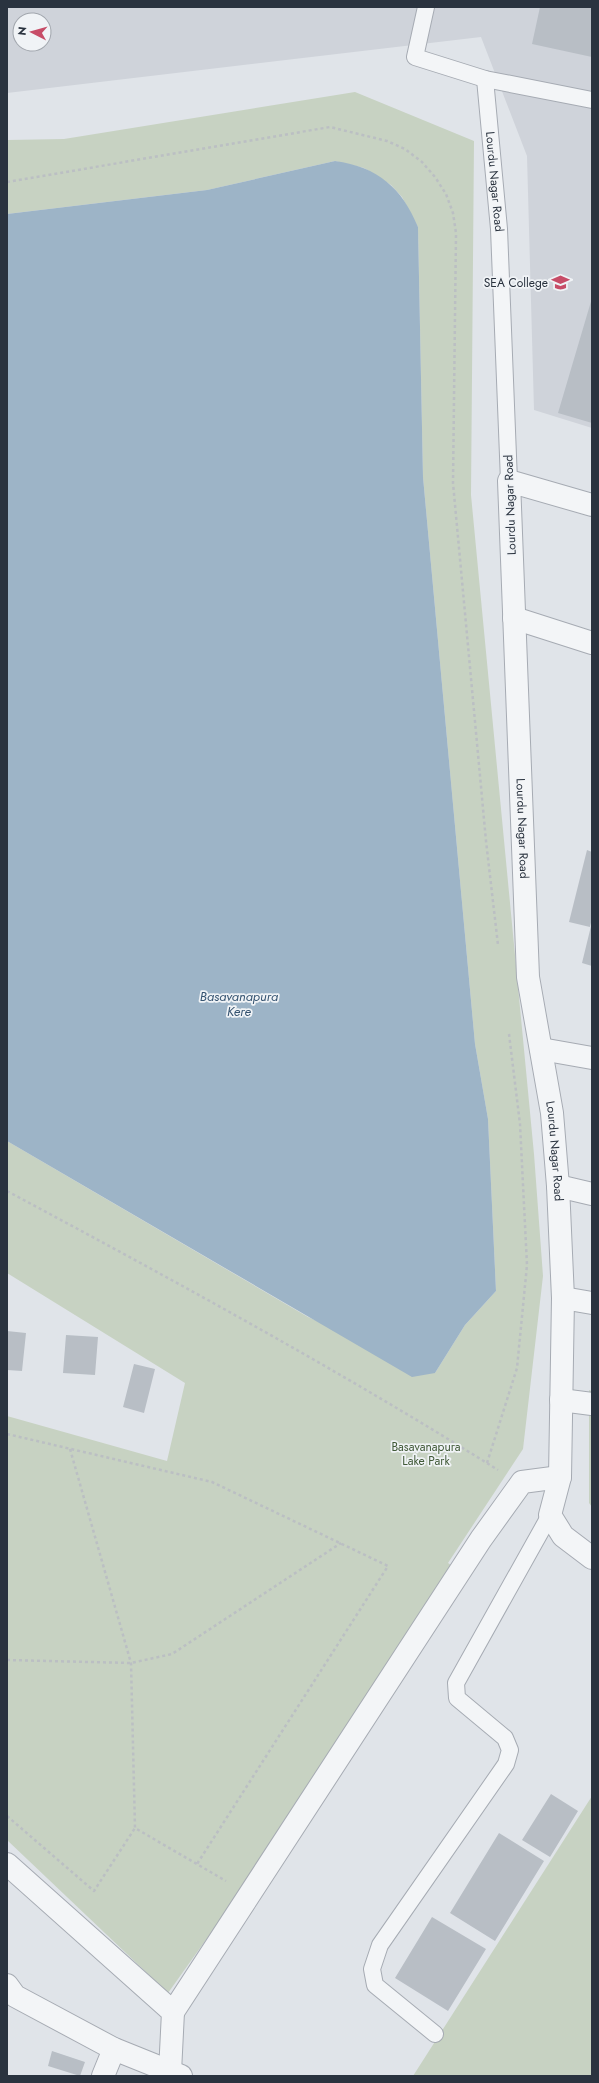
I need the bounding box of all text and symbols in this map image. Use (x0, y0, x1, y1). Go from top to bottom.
north arrow (12, 12, 52, 52)
text: N (14, 26, 30, 36)
street label: Lourdu Nagar Road (481, 131, 508, 232)
school or university icon: SEA College (551, 273, 571, 293)
place label: SEA College (484, 274, 548, 292)
street label: Lourdu Nagar Road (499, 455, 521, 555)
street label: Lourdu Nagar Road (511, 778, 533, 879)
water label: Basavanapura Kere (200, 987, 278, 1021)
street label: Lourdu Nagar Road (541, 1099, 568, 1202)
park label: Basavanapura Lake Park (391, 1438, 461, 1470)

